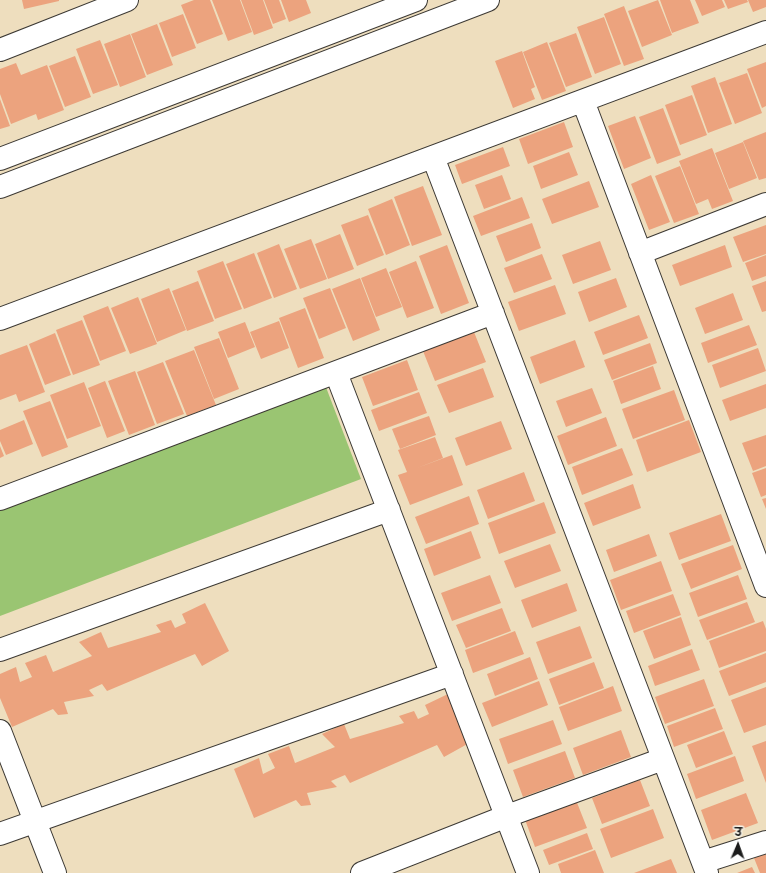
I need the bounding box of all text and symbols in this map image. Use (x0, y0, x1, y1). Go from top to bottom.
text: उ (734, 823, 742, 842)
north arrow (718, 825, 758, 865)

